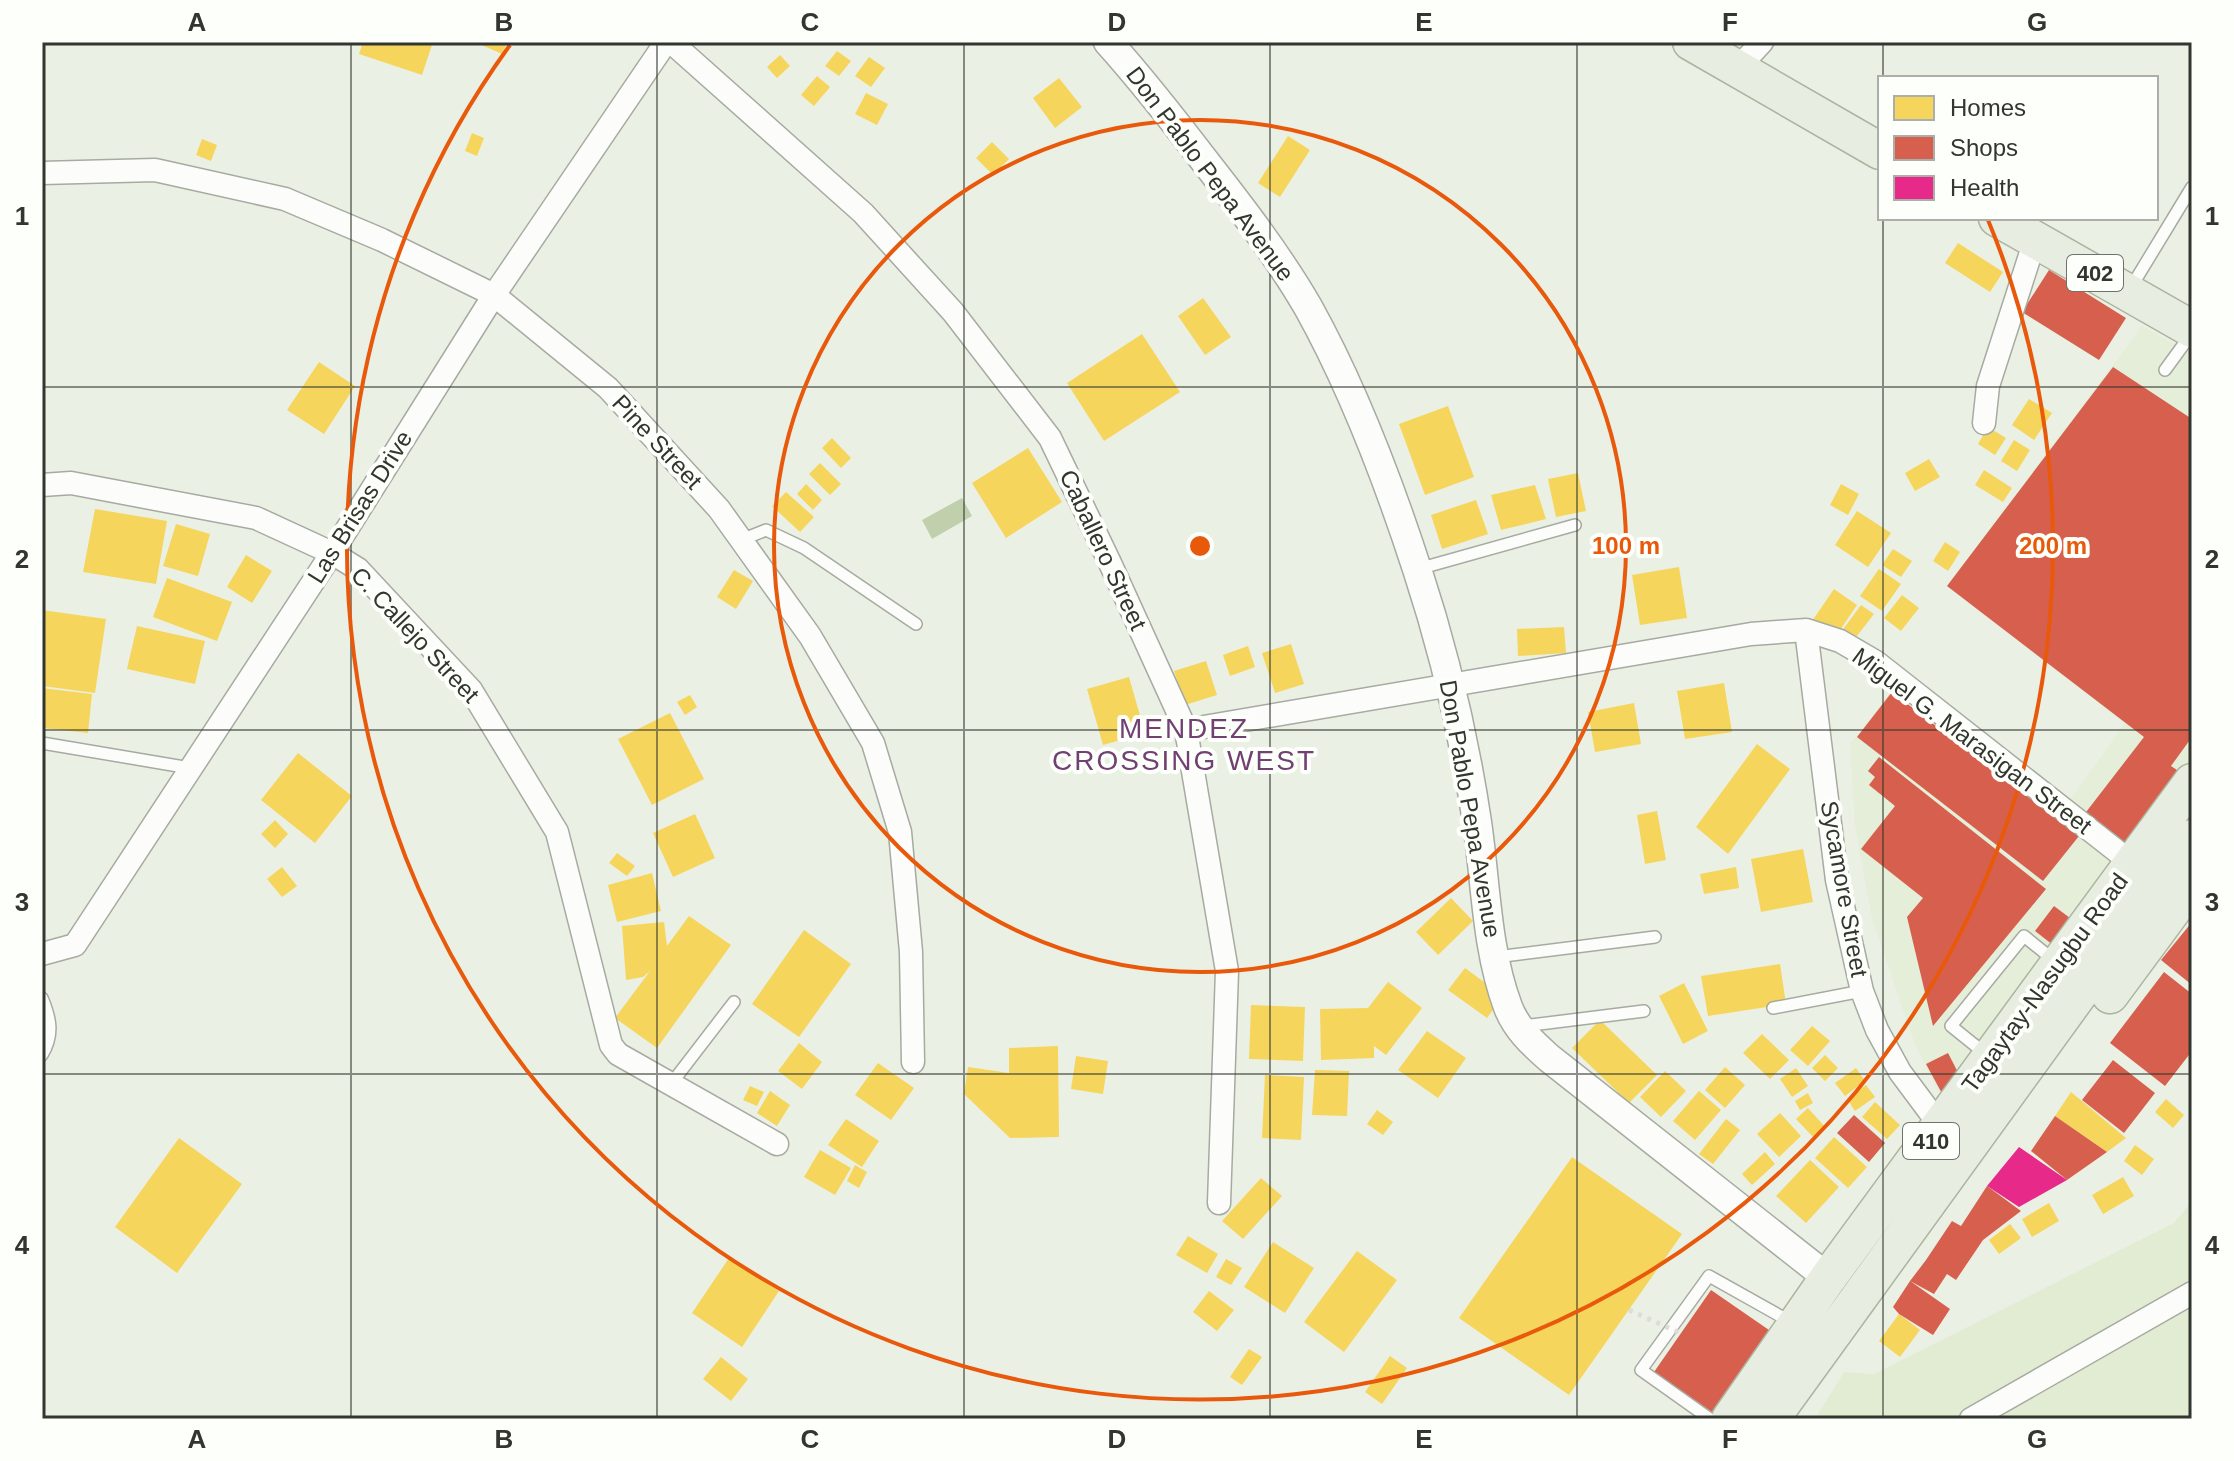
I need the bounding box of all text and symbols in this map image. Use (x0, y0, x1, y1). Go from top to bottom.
text: A (188, 7, 207, 37)
text: B (495, 7, 513, 37)
text: C (801, 7, 820, 37)
text: D (1108, 7, 1126, 37)
text: E (1415, 7, 1433, 37)
text: F (1722, 7, 1738, 37)
text: G (2027, 7, 2047, 37)
street label: Don Pablo Pepa Avenue (1121, 61, 1300, 286)
legend (1878, 76, 2158, 220)
text: Homes (1950, 94, 2026, 121)
text: Shops (1950, 134, 2018, 161)
text: Health (1950, 174, 2019, 201)
text: 1 (15, 201, 29, 231)
text: 1 (2205, 201, 2219, 231)
road number: 402 (2067, 255, 2123, 291)
street label: Pine Street (607, 389, 708, 495)
street label: Las Brisas Drive (302, 425, 417, 588)
street label: Caballero Street (1055, 465, 1152, 634)
centre of rings (1186, 532, 1214, 560)
text: 100 m (1592, 532, 1660, 559)
text: 200 m (2019, 532, 2087, 559)
text: 2 (15, 544, 29, 574)
text: 2 (2205, 544, 2219, 574)
street label: C. Callejo Street (346, 562, 485, 708)
street label: Miguel G. Marasigan Street (1848, 642, 2097, 839)
street label: Don Pablo Pepa Avenue (1435, 678, 1506, 940)
district label: MENDEZ CROSSING WEST (1052, 713, 1316, 776)
street label: Sycamore Street (1816, 799, 1873, 980)
street label: Tagaytay-Nasugbu Road (1956, 868, 2133, 1098)
text: 3 (15, 887, 29, 917)
text: 3 (2205, 887, 2219, 917)
road number: 410 (1903, 1123, 1959, 1159)
text: 4 (15, 1230, 30, 1260)
text: 4 (2205, 1230, 2220, 1260)
text: A (188, 1424, 207, 1454)
text: B (495, 1424, 513, 1454)
text: C (801, 1424, 820, 1454)
text: D (1108, 1424, 1126, 1454)
text: E (1415, 1424, 1433, 1454)
text: F (1722, 1424, 1738, 1454)
text: G (2027, 1424, 2047, 1454)

